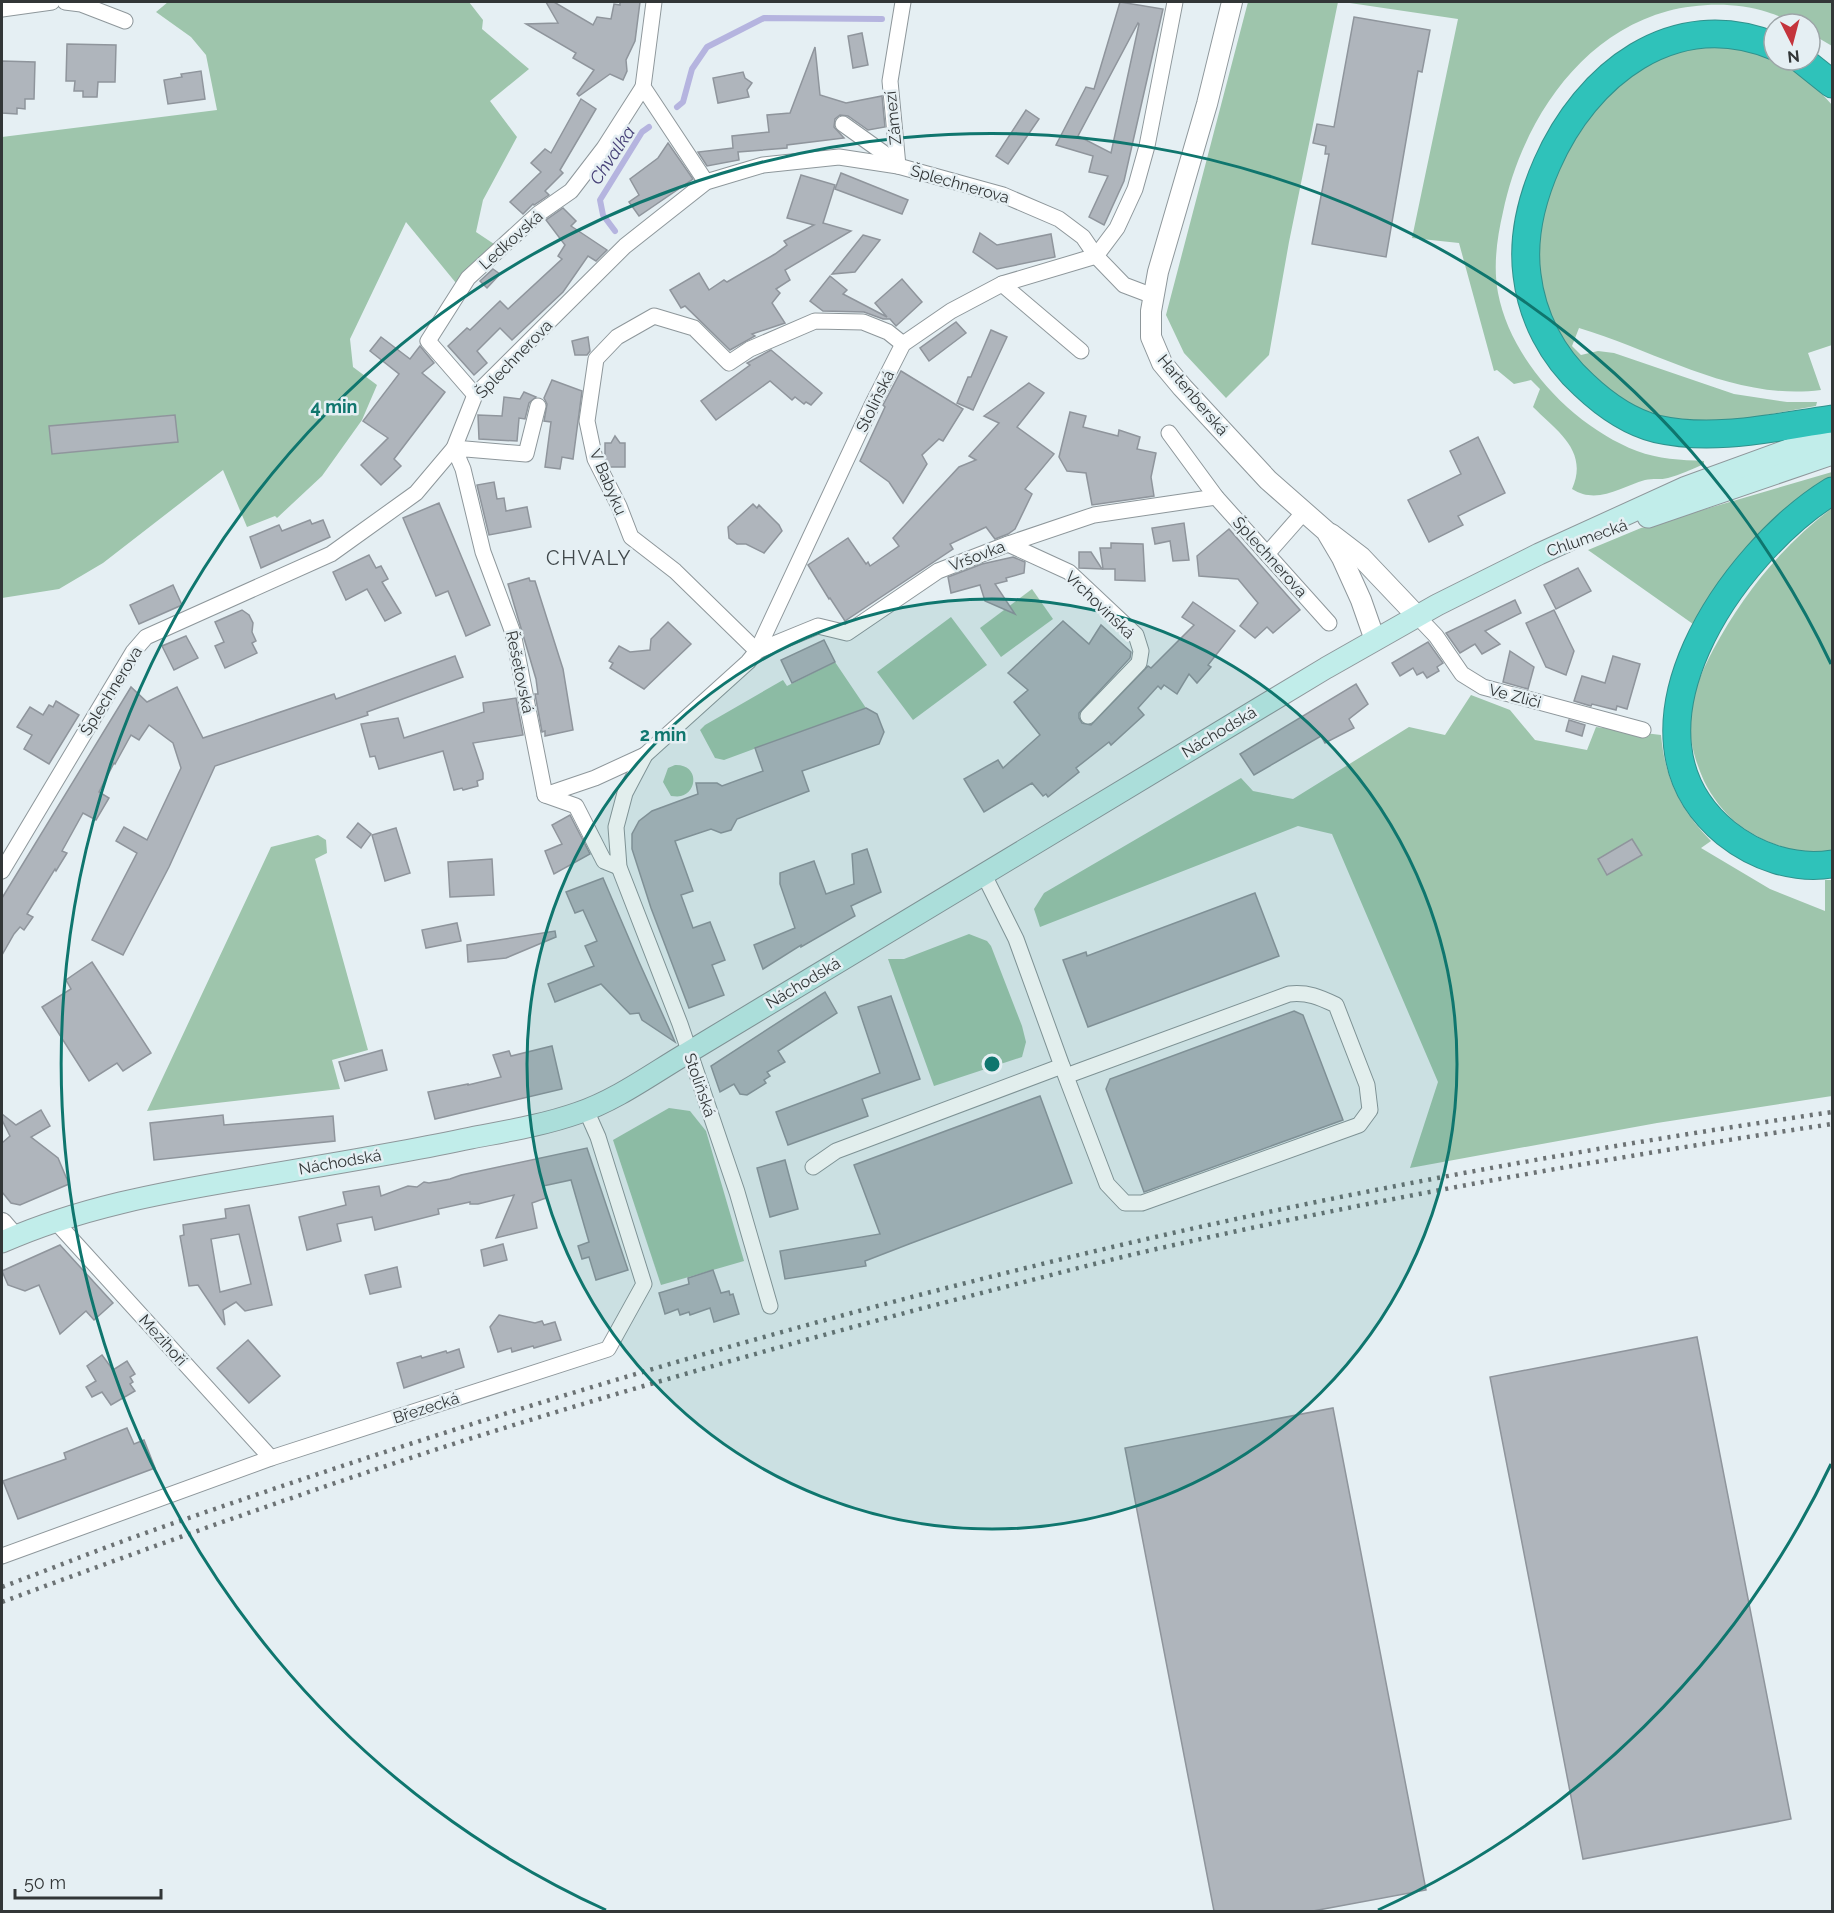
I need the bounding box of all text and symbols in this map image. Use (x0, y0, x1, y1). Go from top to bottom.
north arrow (1762, 12, 1822, 72)
text: N (1786, 46, 1801, 67)
street label: Zámezí (881, 90, 905, 146)
water label: Chvalka (585, 122, 639, 188)
street label: Šplechnerova (908, 160, 1012, 207)
street label: Ledkovská (475, 207, 547, 273)
street label: Šplechnerova (471, 315, 556, 402)
street label: Hartenberská (1154, 351, 1232, 439)
street label: Stoliňská (852, 367, 898, 435)
text: 4 min (311, 396, 357, 417)
street label: V Babyku (586, 446, 630, 518)
street label: Šplechnerova (1229, 512, 1312, 601)
street label: Chlumecká (1544, 515, 1630, 561)
street label: Vršovka (946, 537, 1008, 575)
district label: CHVALY (546, 546, 632, 570)
street label: Vrchovinská (1061, 567, 1139, 643)
street label: Řešetovská (502, 629, 539, 715)
street label: Šplechnerova (75, 642, 146, 739)
street label: Ve Zliči (1487, 680, 1543, 712)
street label: Náchodská (1178, 702, 1260, 762)
text: 2 min (640, 724, 686, 745)
street label: Náchodská (762, 953, 844, 1013)
street label: Stoliňská (680, 1051, 720, 1119)
centre of rings (982, 1054, 1002, 1074)
street label: Náchodská (297, 1145, 383, 1179)
street label: Mezihoří (135, 1310, 191, 1370)
street label: Březecká (391, 1388, 461, 1428)
scale bar (15, 1862, 160, 1900)
text: 50 m (24, 1872, 66, 1893)

